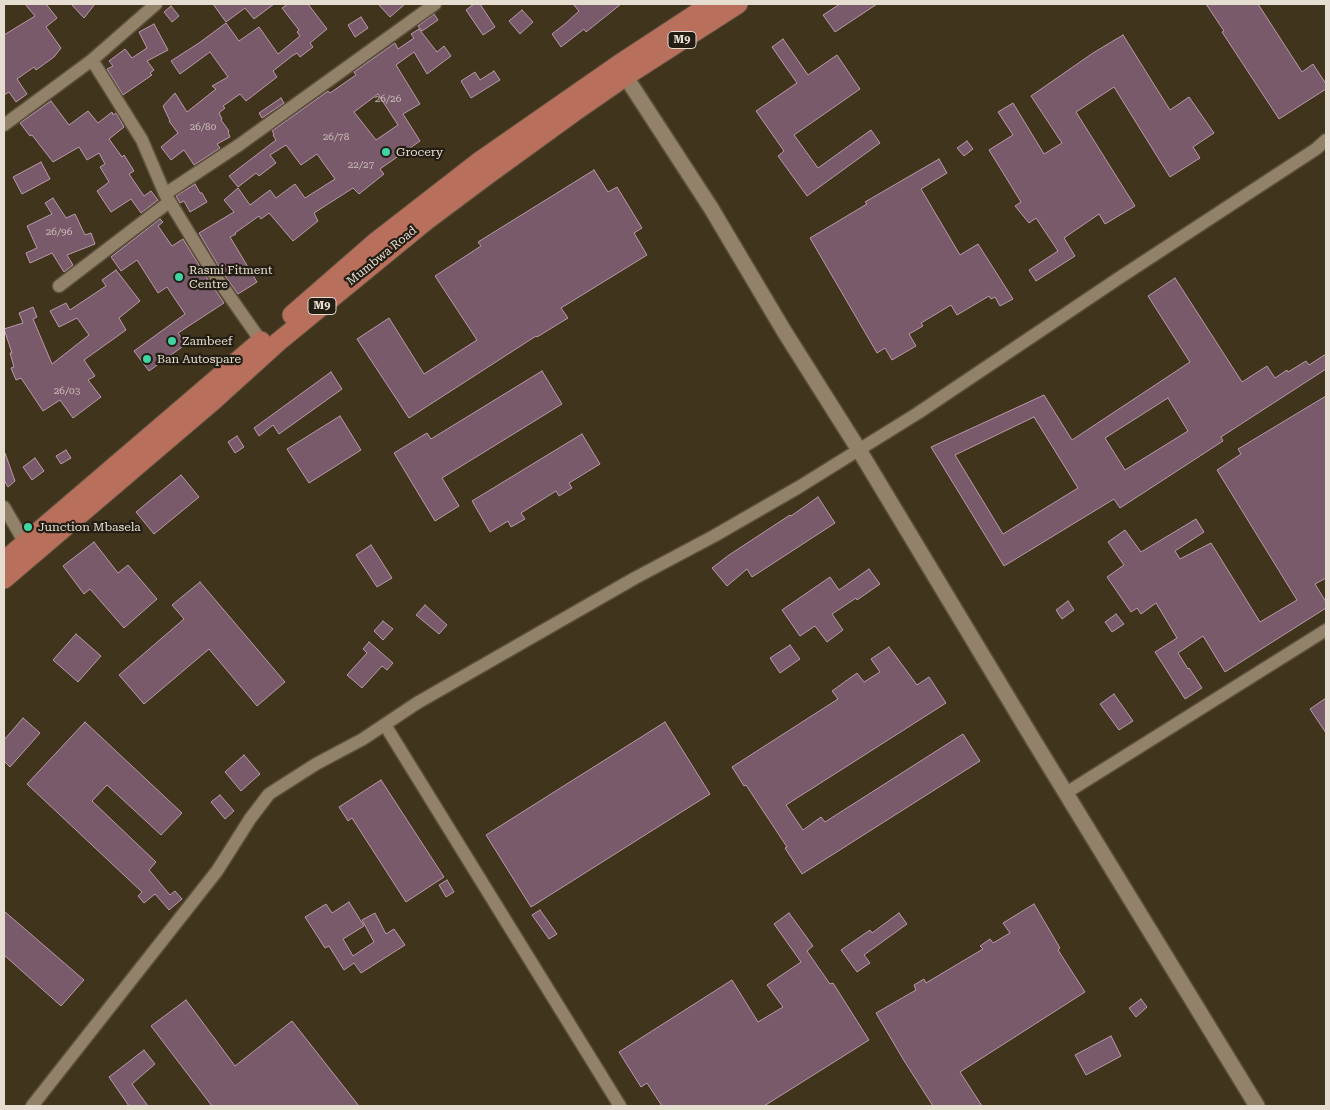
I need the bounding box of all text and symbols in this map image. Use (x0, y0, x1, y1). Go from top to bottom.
road number: M9 (668, 32, 696, 48)
house number: 26/26 (375, 93, 401, 105)
house number: 26/80 (190, 121, 216, 133)
house number: 26/78 (323, 131, 349, 143)
place label: Grocery (396, 145, 443, 159)
marker: Grocery (380, 146, 392, 158)
house number: 22/27 (348, 159, 374, 171)
street label: Mumbwa Road (344, 223, 420, 289)
house number: 26/96 (46, 226, 72, 238)
place label: Rasmi Fitment Centre (189, 263, 272, 291)
marker: Rasmi Fitment Centre (173, 271, 185, 283)
road number: M9 (308, 298, 336, 314)
place label: Zambeef (182, 334, 232, 348)
marker: Zambeef (166, 335, 178, 347)
place label: Ban Autospare (157, 352, 241, 366)
marker: Ban Autospare (141, 353, 153, 365)
house number: 26/03 (54, 385, 80, 397)
place label: Junction Mbasela (38, 520, 141, 534)
marker: Junction Mbasela (22, 521, 34, 533)

